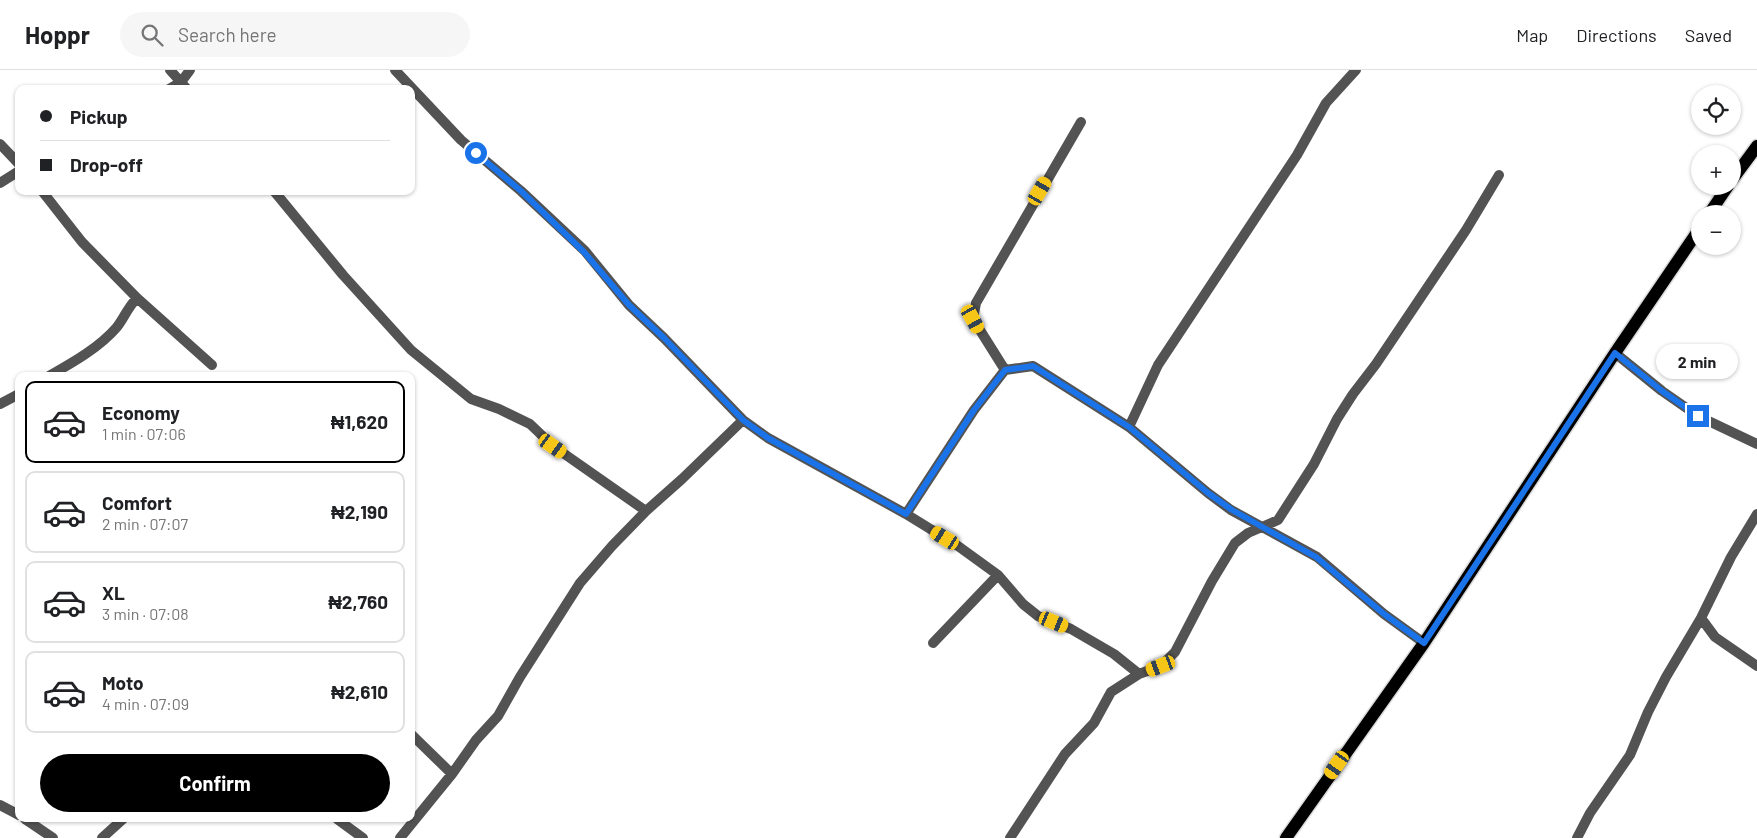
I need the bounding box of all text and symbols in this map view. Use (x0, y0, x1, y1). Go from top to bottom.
search box (120, 12, 470, 57)
text: Hoppr (25, 20, 90, 49)
icon: search (138, 21, 166, 49)
text: Search here (178, 23, 277, 46)
text: Map (1516, 24, 1548, 46)
text: Directions (1576, 24, 1657, 46)
text: Saved (1685, 24, 1732, 46)
map controls (1691, 85, 1741, 255)
button: locate (1691, 85, 1741, 135)
text: Pickup (70, 105, 128, 128)
route start (465, 142, 487, 164)
button: + (1691, 145, 1741, 195)
text: Drop-off (70, 153, 143, 176)
car (1026, 174, 1053, 208)
button: − (1691, 205, 1741, 255)
car (959, 302, 986, 336)
callout: 2 min (1657, 344, 1739, 378)
text: 2 min (1678, 352, 1716, 371)
icon: car (42, 400, 87, 445)
text: Economy (102, 401, 180, 424)
route end (1687, 405, 1709, 427)
text: ₦1,620 (331, 410, 388, 433)
text: 1 min · 07:06 (102, 424, 186, 443)
car (536, 431, 569, 461)
icon: car (42, 490, 87, 535)
text: Comfort (102, 491, 172, 514)
text: ₦2,190 (331, 500, 388, 523)
text: 2 min · 07:07 (102, 514, 188, 533)
car (928, 524, 961, 552)
icon: car (42, 580, 87, 625)
text: XL (102, 581, 125, 604)
text: ₦2,760 (328, 590, 388, 613)
text: 3 min · 07:08 (102, 604, 189, 623)
car (1037, 609, 1070, 635)
car (1144, 654, 1177, 678)
icon: car (42, 670, 87, 715)
text: Moto (102, 671, 144, 694)
text: ₦2,610 (331, 680, 388, 703)
text: 4 min · 07:09 (102, 694, 189, 713)
car (1322, 748, 1351, 782)
button: Confirm (40, 754, 390, 812)

